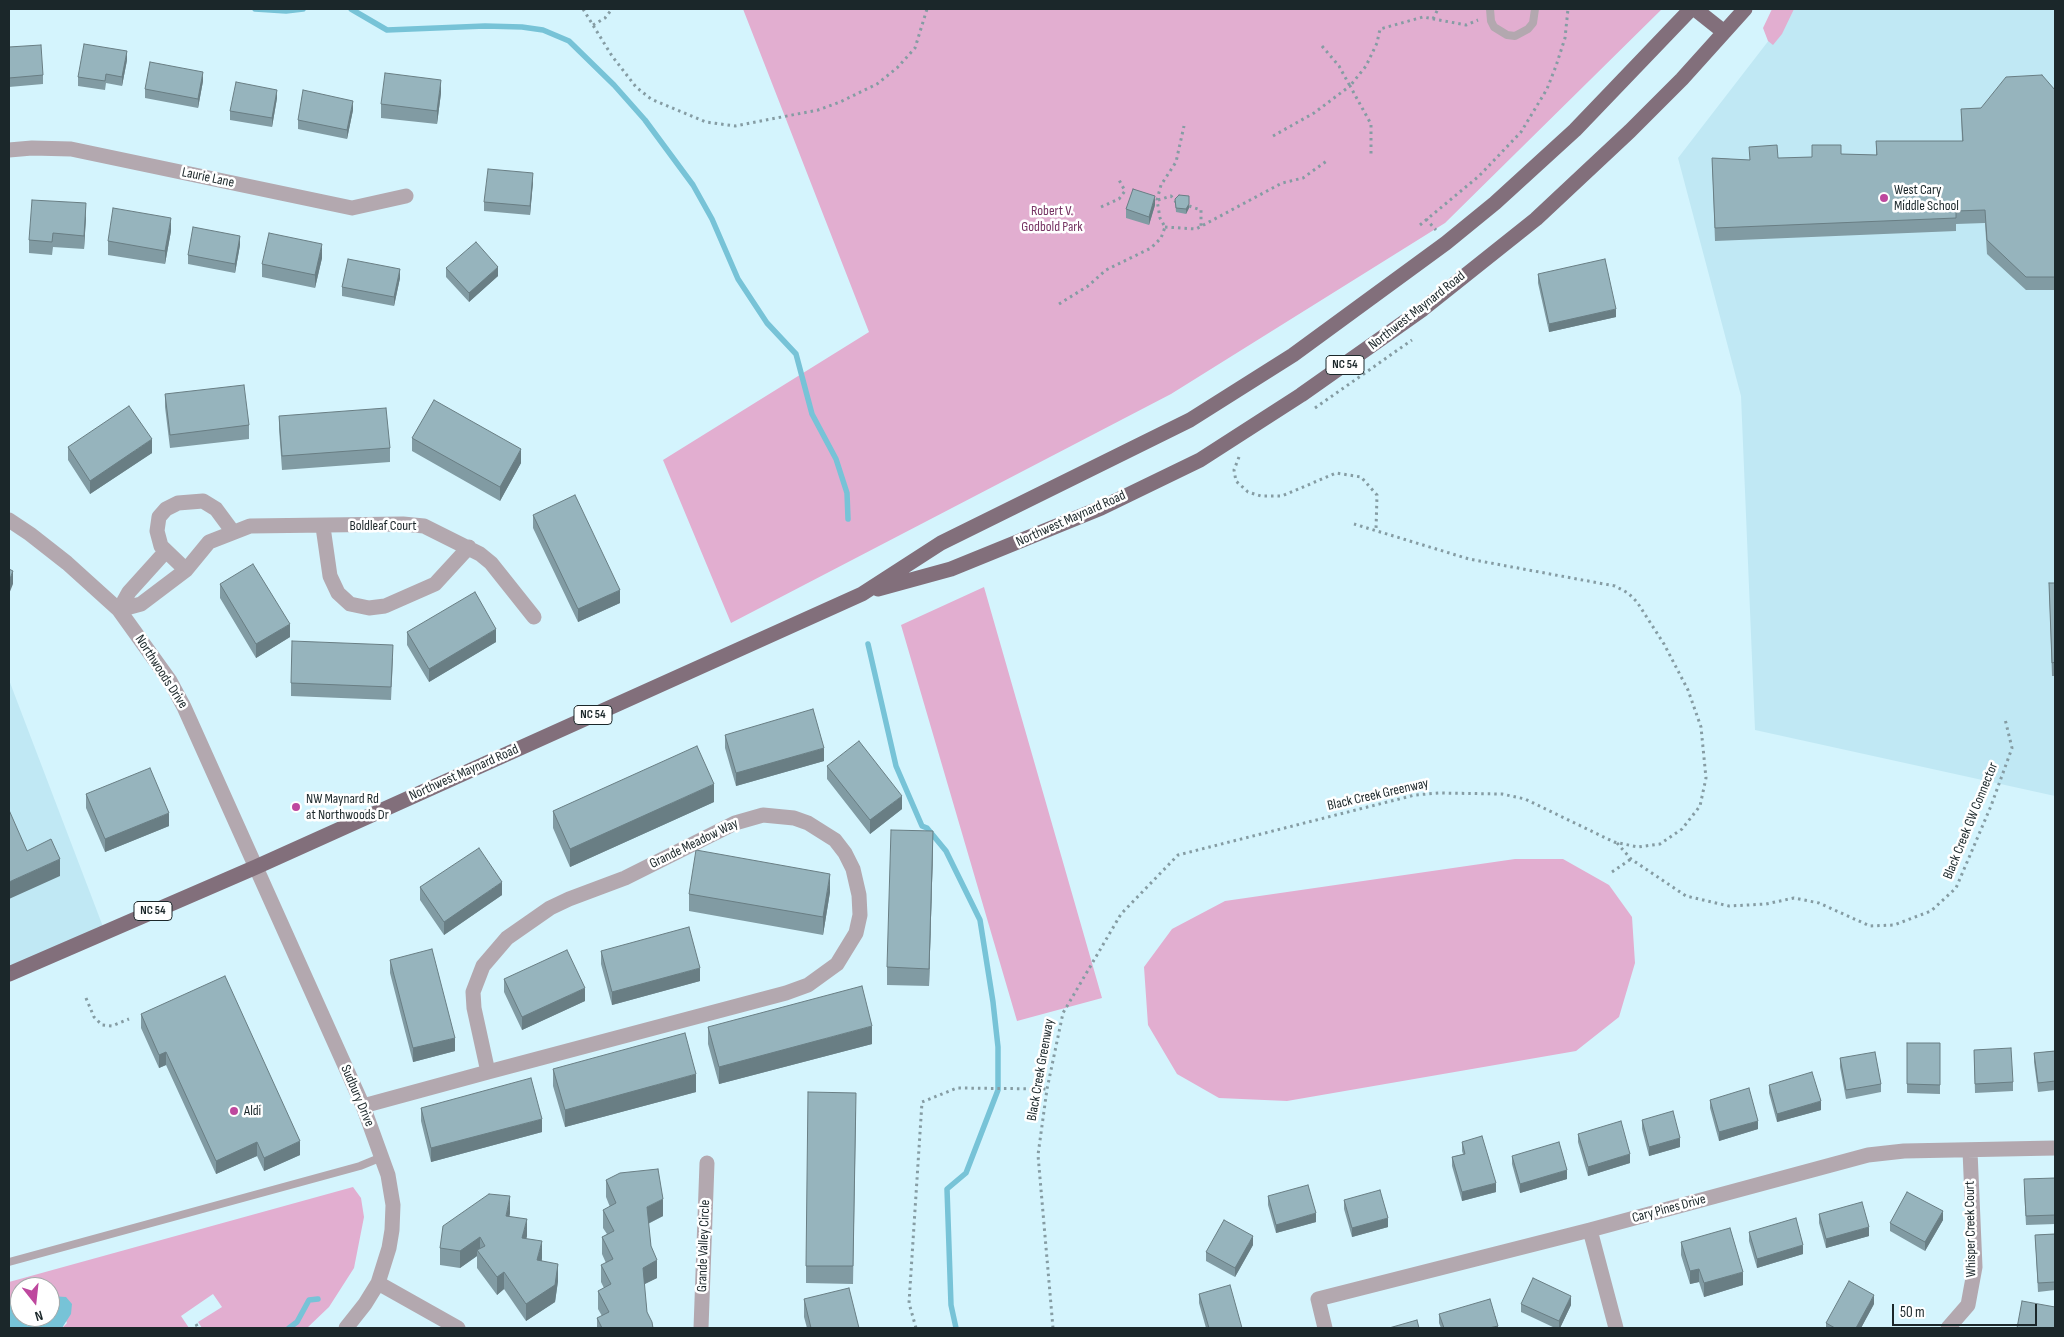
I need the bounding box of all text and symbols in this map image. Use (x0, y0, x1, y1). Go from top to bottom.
street label: Laurie Lane (180, 164, 236, 192)
place label: West Cary Middle School (1894, 182, 1959, 214)
marker: West Cary Middle School (1878, 192, 1890, 204)
park label: Robert V. Godbold Park (1021, 203, 1083, 236)
street label: Northwest Maynard Road (1365, 268, 1469, 354)
road number: NC 54 (1326, 356, 1364, 374)
street label: Northwest Maynard Road (1014, 487, 1128, 551)
street label: Boldleaf Court (349, 518, 417, 534)
street label: Northwoods Drive (131, 632, 191, 712)
road number: NC 54 (574, 706, 612, 724)
street label: Northwest Maynard Road (407, 741, 521, 805)
street label: Black Creek GW Connector (1940, 760, 2002, 882)
street label: Black Creek Greenway (1326, 775, 1430, 815)
place label: NW Maynard Rd at Northwoods Dr (306, 791, 389, 824)
marker: NW Maynard Rd at Northwoods Dr (290, 801, 302, 813)
street label: Grande Meadow Way (647, 815, 741, 873)
road number: NC 54 (134, 901, 172, 920)
street label: Black Creek Greenway (1024, 1018, 1058, 1122)
street label: Sudbury Drive (336, 1063, 378, 1129)
place label: Aldi (244, 1103, 261, 1119)
marker: Aldi (228, 1105, 240, 1117)
street label: Whisper Creek Court (1962, 1181, 1980, 1277)
street label: Cary Pines Drive (1630, 1191, 1708, 1227)
street label: Grande Valley Circle (694, 1199, 714, 1293)
north arrow (10, 1277, 60, 1327)
scale bar (1894, 1294, 2039, 1326)
text: 50 m (1900, 1303, 1925, 1322)
text: N (33, 1307, 45, 1325)

